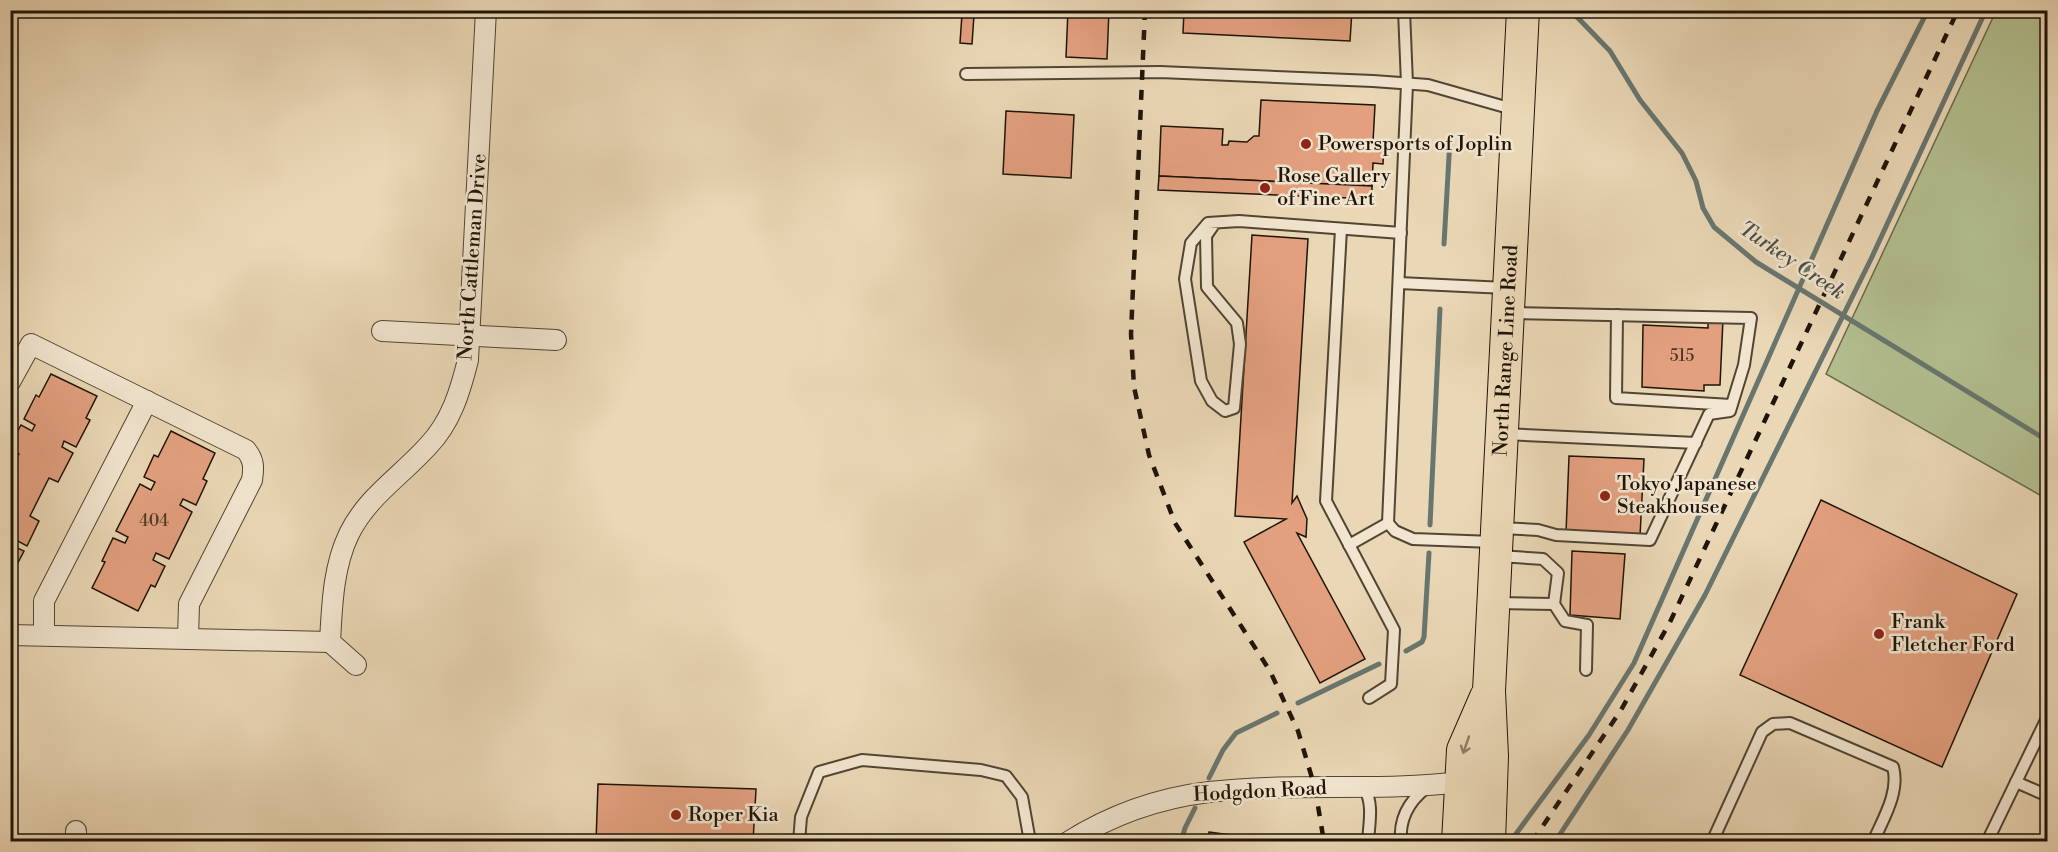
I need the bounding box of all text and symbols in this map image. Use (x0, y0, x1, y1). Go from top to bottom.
place label: Powersports of Joplin (1318, 132, 1512, 157)
marker: Powersports of Joplin (1299, 137, 1313, 151)
street label: North Cattleman Drive (453, 153, 493, 361)
place label: Rose Gallery of Fine Art (1277, 164, 1391, 212)
marker: Rose Gallery of Fine Art (1258, 181, 1272, 195)
water label: Turkey Creek (1734, 216, 1850, 306)
street label: North Range Line Road (1488, 244, 1524, 457)
house number: 515 (1670, 346, 1694, 366)
place label: Tokyo Japanese Steakhouse (1617, 472, 1757, 520)
marker: Tokyo Japanese Steakhouse (1598, 489, 1612, 503)
house number: 404 (139, 511, 169, 531)
place label: Frank Fletcher Ford (1891, 610, 2015, 658)
marker: Frank Fletcher Ford (1872, 627, 1886, 641)
one-way arrow (1460, 735, 1471, 754)
street label: Hodgdon Road (1192, 776, 1328, 808)
place label: Roper Kia (688, 803, 779, 828)
marker: Roper Kia (669, 808, 683, 822)

